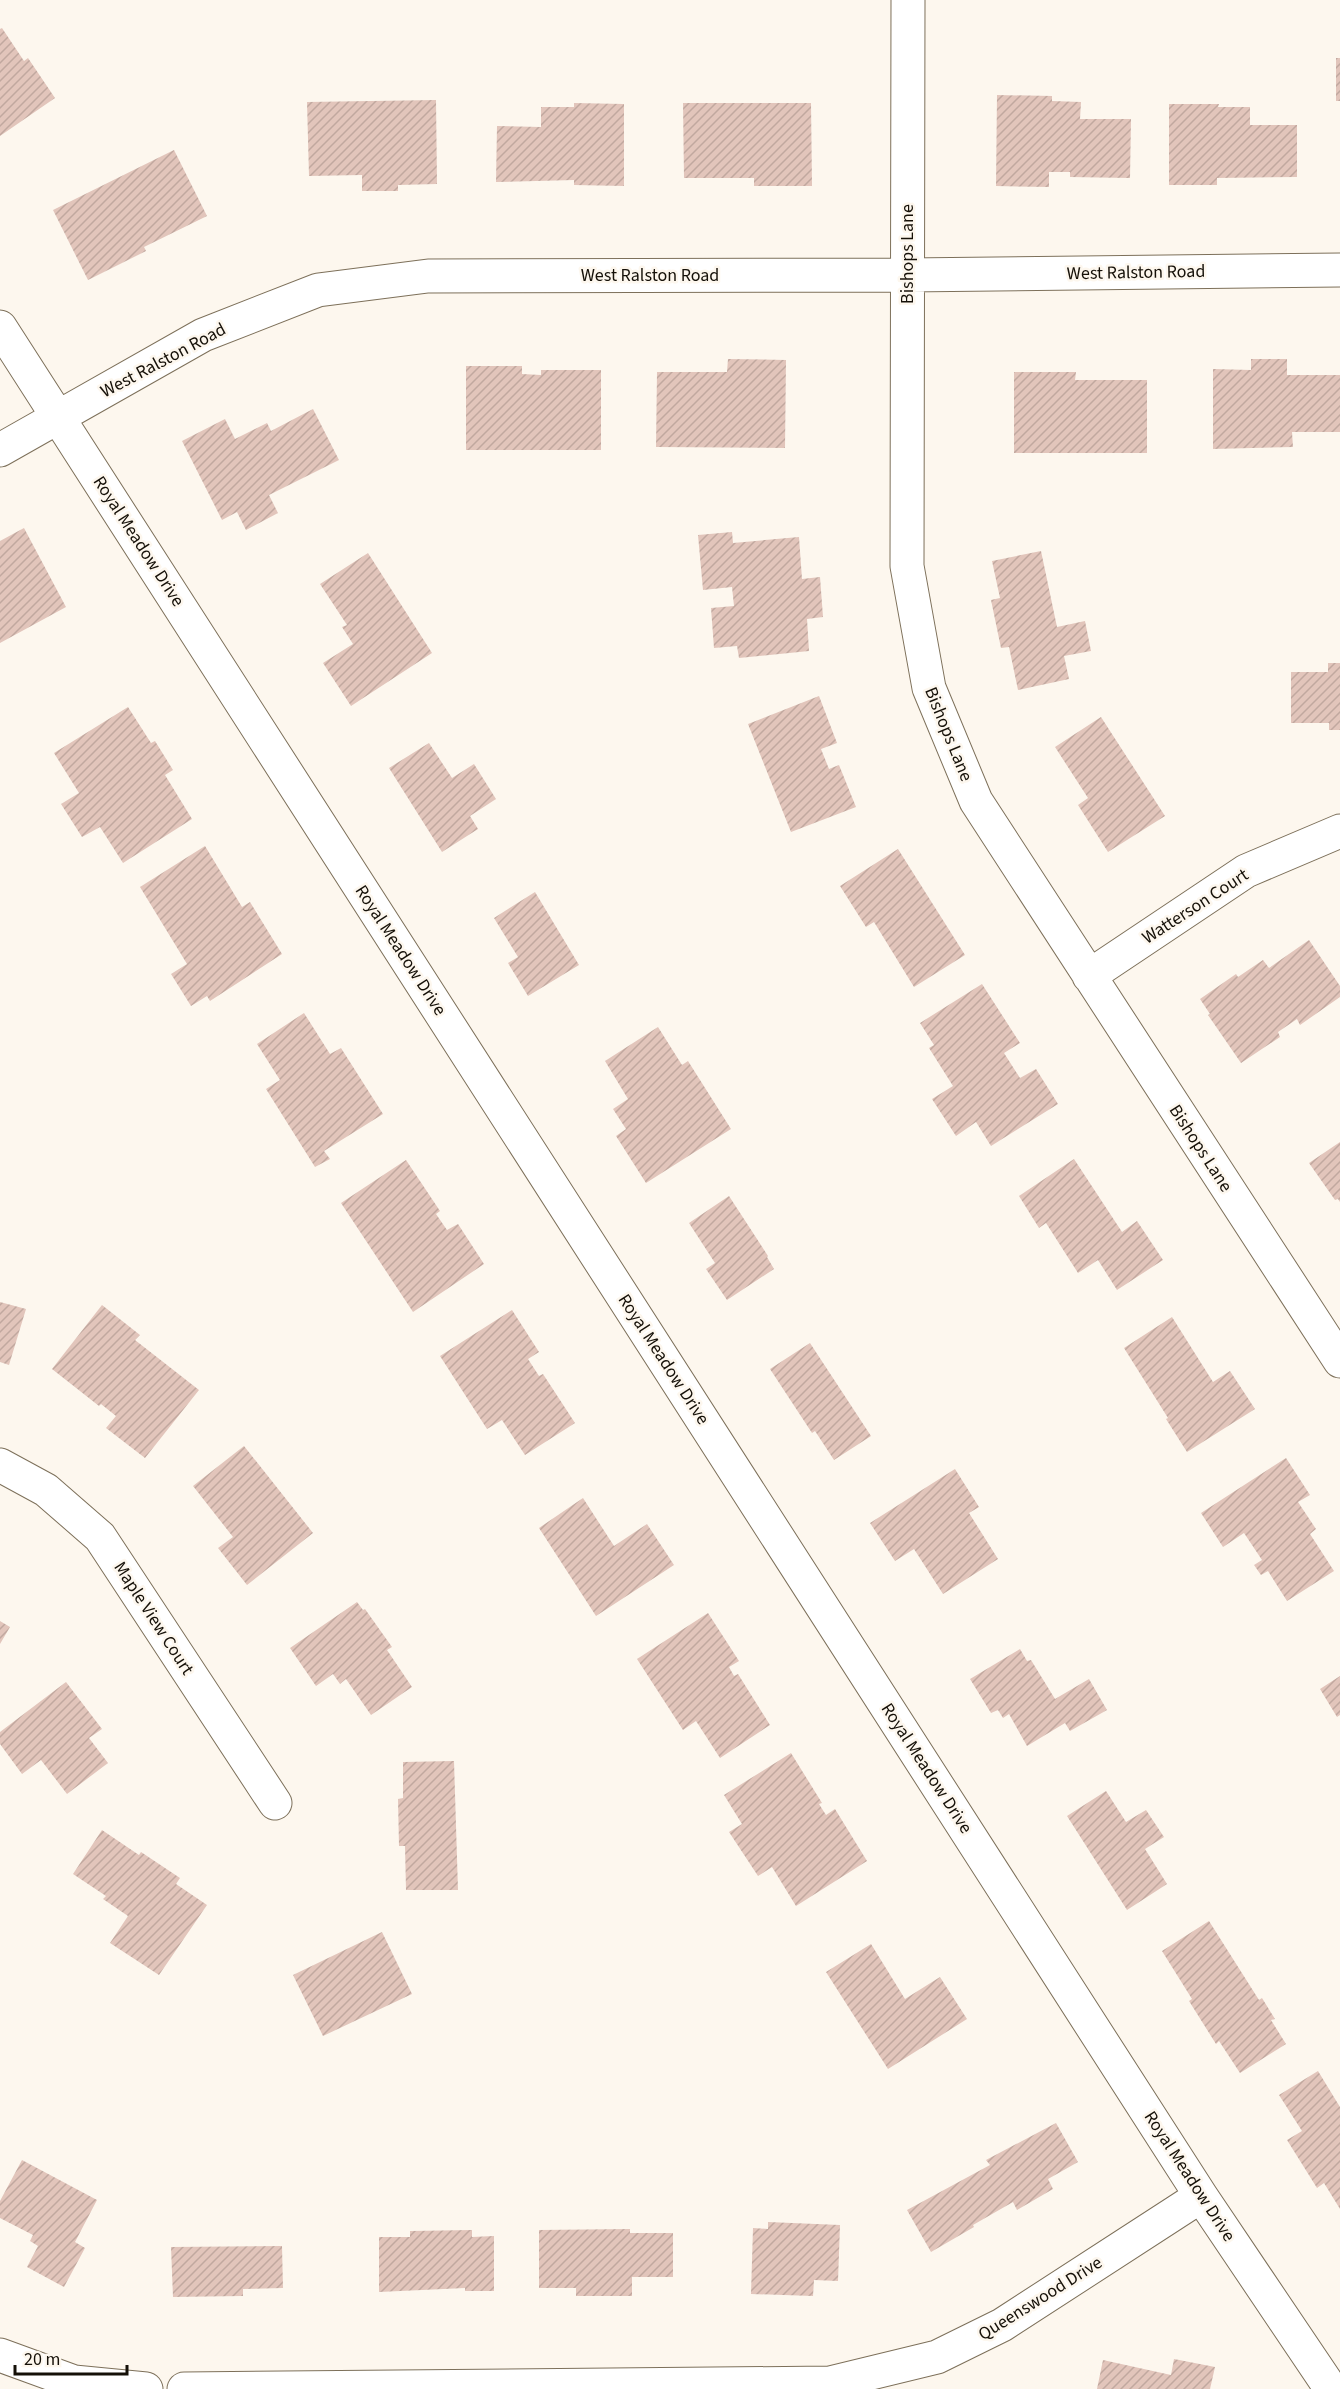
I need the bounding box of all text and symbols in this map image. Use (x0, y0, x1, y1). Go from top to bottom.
street label: Bishops Lane (895, 204, 920, 304)
street label: West Ralston Road (1066, 259, 1206, 286)
street label: West Ralston Road (581, 263, 719, 288)
street label: West Ralston Road (96, 317, 230, 404)
street label: Royal Meadow Drive (87, 471, 190, 612)
street label: Bishops Lane (918, 683, 979, 785)
street label: Watterson Court (1137, 863, 1253, 950)
street label: Royal Meadow Drive (349, 880, 452, 1021)
street label: Bishops Lane (1163, 1100, 1238, 1197)
street label: Royal Meadow Drive (612, 1289, 715, 1430)
street label: Maple View Court (108, 1557, 200, 1680)
street label: Royal Meadow Drive (875, 1698, 978, 1839)
street label: Royal Meadow Drive (1138, 2106, 1241, 2247)
street label: Queenswood Drive (973, 2250, 1107, 2347)
scale bar (15, 2338, 128, 2376)
text: 20 m (24, 2347, 60, 2372)

